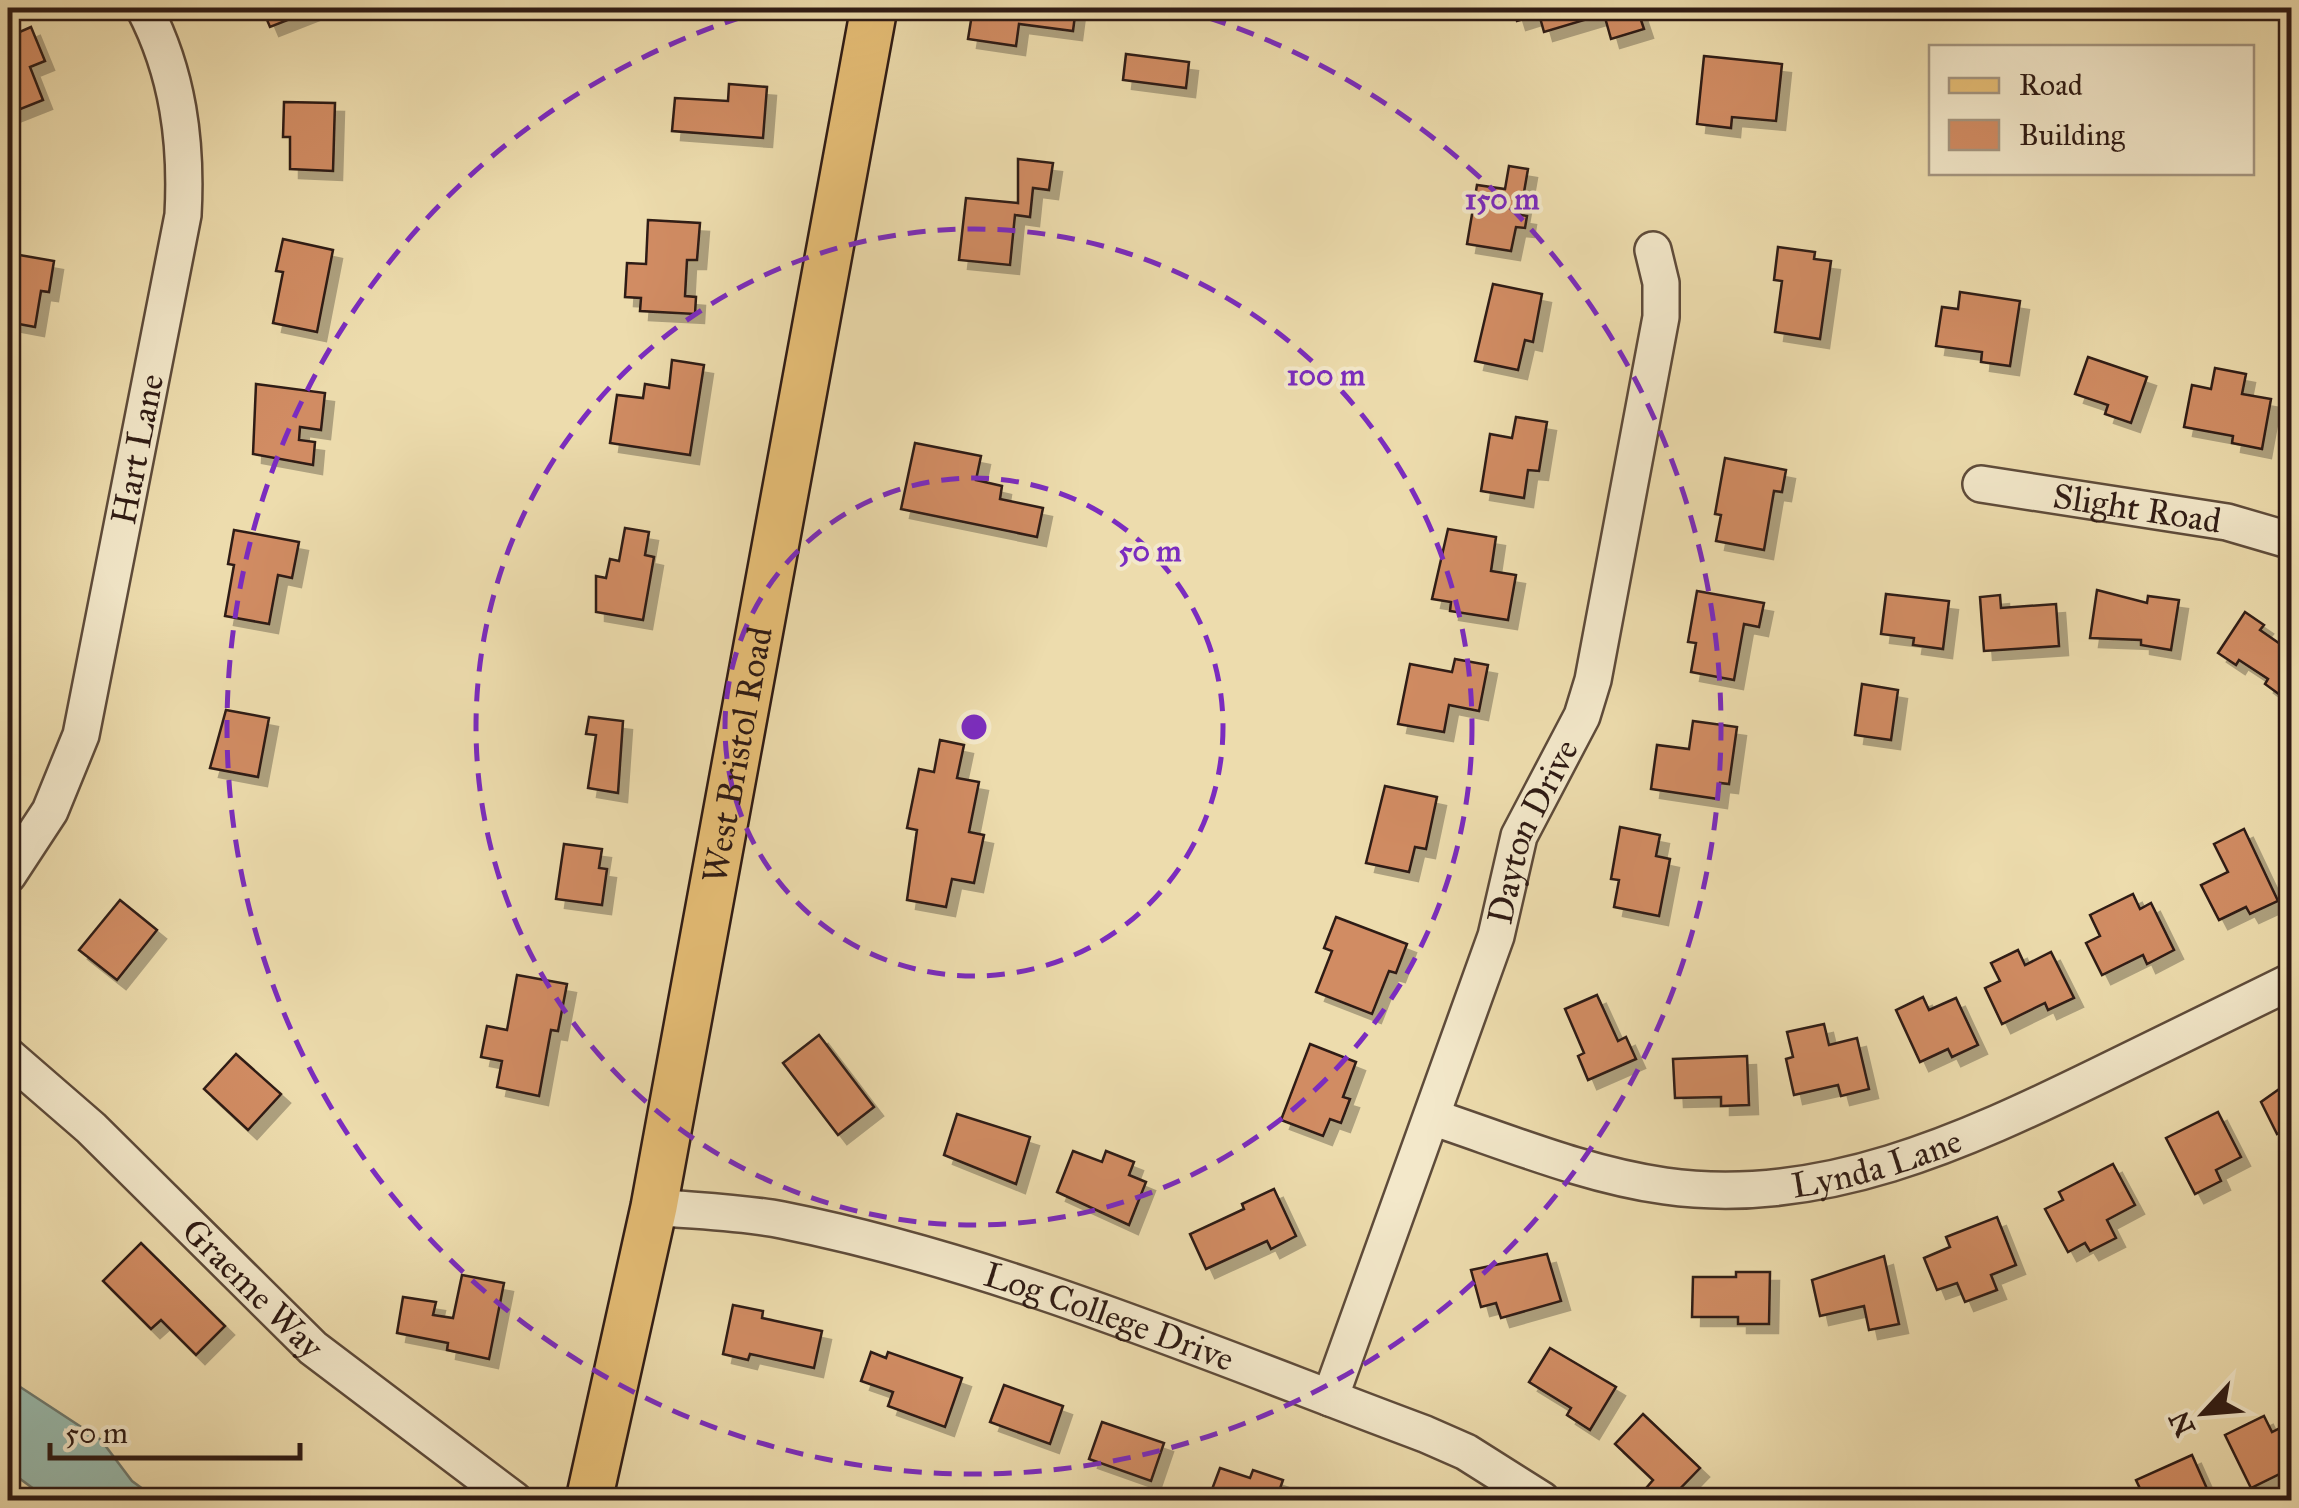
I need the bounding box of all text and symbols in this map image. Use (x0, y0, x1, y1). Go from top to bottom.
legend (1929, 45, 2254, 175)
text: Road (2019, 67, 2083, 103)
text: Building (2019, 117, 2126, 153)
text: 150 m (1465, 181, 1540, 217)
text: 100 m (1287, 357, 1366, 393)
street label: Hart Lane (102, 370, 173, 528)
street label: Slight Road (2050, 474, 2224, 543)
text: 50 m (1118, 533, 1182, 569)
street label: West Bristol Road (693, 623, 782, 886)
centre of rings (956, 709, 992, 745)
street label: Dayton Drive (1478, 732, 1588, 928)
street label: Lynda Lane (1788, 1119, 1968, 1208)
street label: Graeme Way (173, 1210, 333, 1369)
street label: Log College Drive (979, 1253, 1240, 1381)
north arrow (2154, 1363, 2254, 1463)
scale bar (50, 1398, 300, 1460)
text: N (2161, 1405, 2203, 1442)
text: 50 m (65, 1415, 128, 1451)

